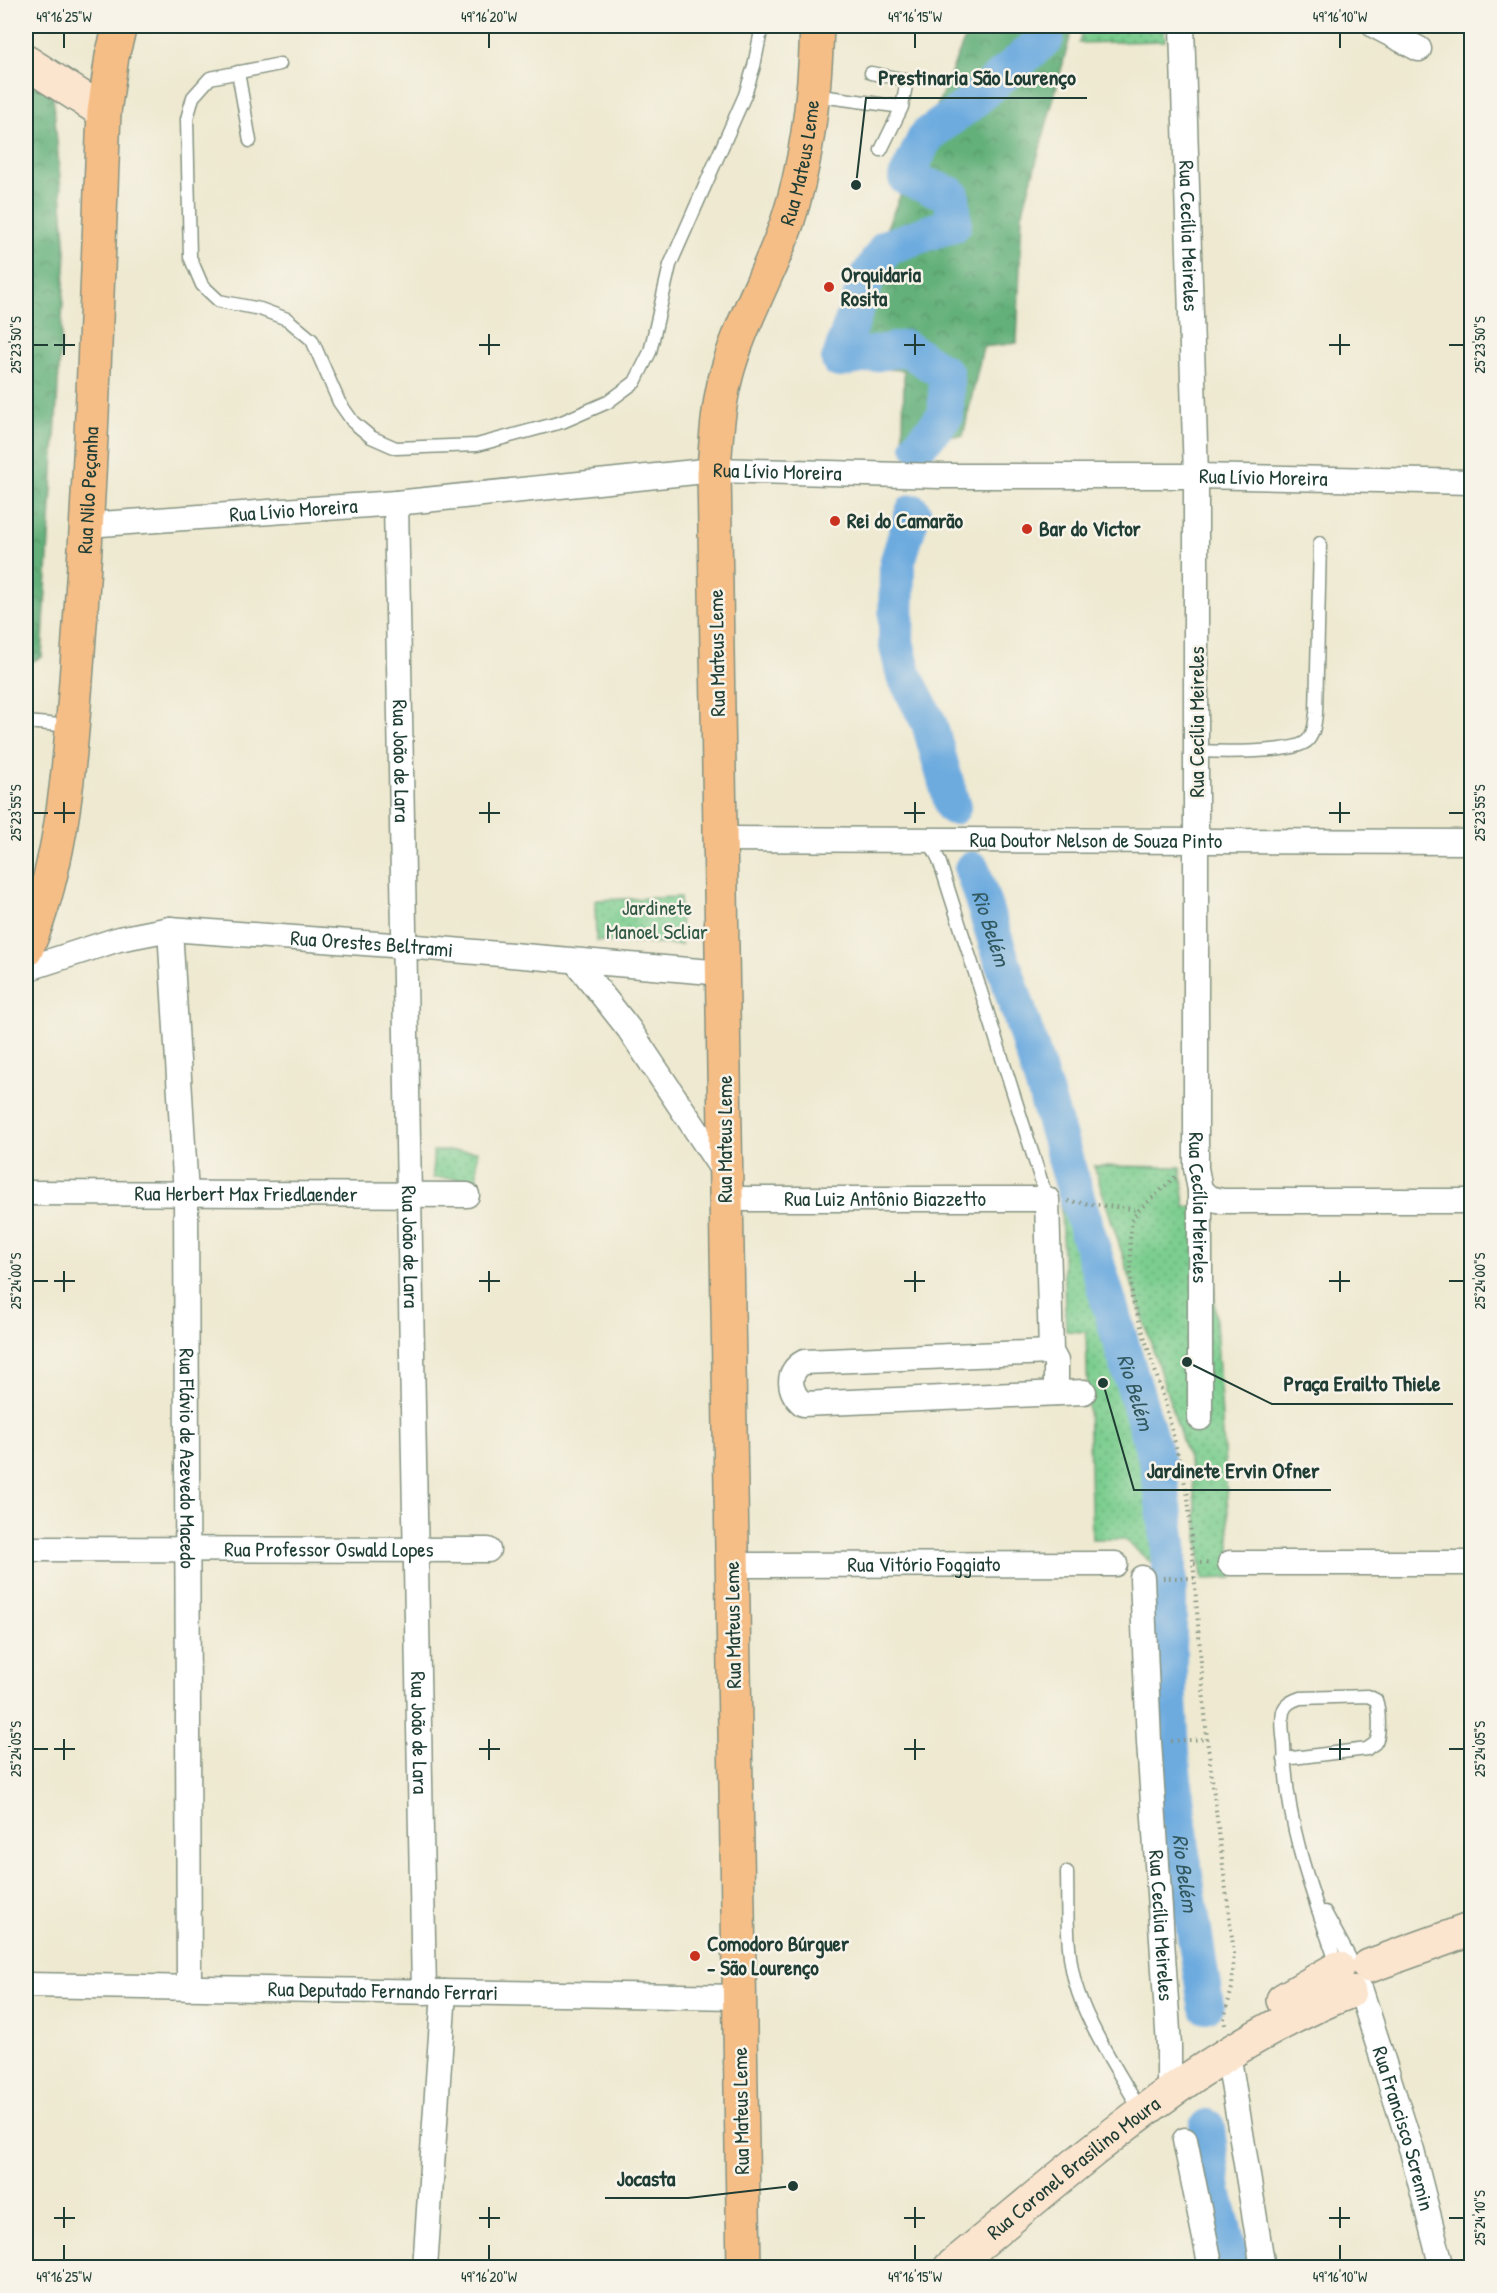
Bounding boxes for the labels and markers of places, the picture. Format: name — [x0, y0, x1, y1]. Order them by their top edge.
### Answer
callout: Prestinaria São Lourenço — [866, 58, 1087, 98]
place label: Orquidaria Rosita — [841, 260, 922, 313]
marker: Orquidaria Rosita — [822, 280, 836, 294]
place label: Rei do Camarão — [847, 506, 963, 535]
marker: Rei do Camarão — [828, 514, 842, 528]
place label: Bar do Victor — [1039, 514, 1142, 543]
marker: Bar do Victor — [1020, 522, 1034, 536]
callout: Praça Erailto Thiele — [1272, 1364, 1453, 1404]
callout: Jardinete Ervin Ofner — [1134, 1450, 1331, 1490]
place label: Comodoro Búrguer - São Lourenço — [707, 1929, 850, 1982]
marker: Comodoro Búrguer - São Lourenço — [688, 1949, 702, 1963]
callout: Jocasta — [605, 2158, 688, 2198]

